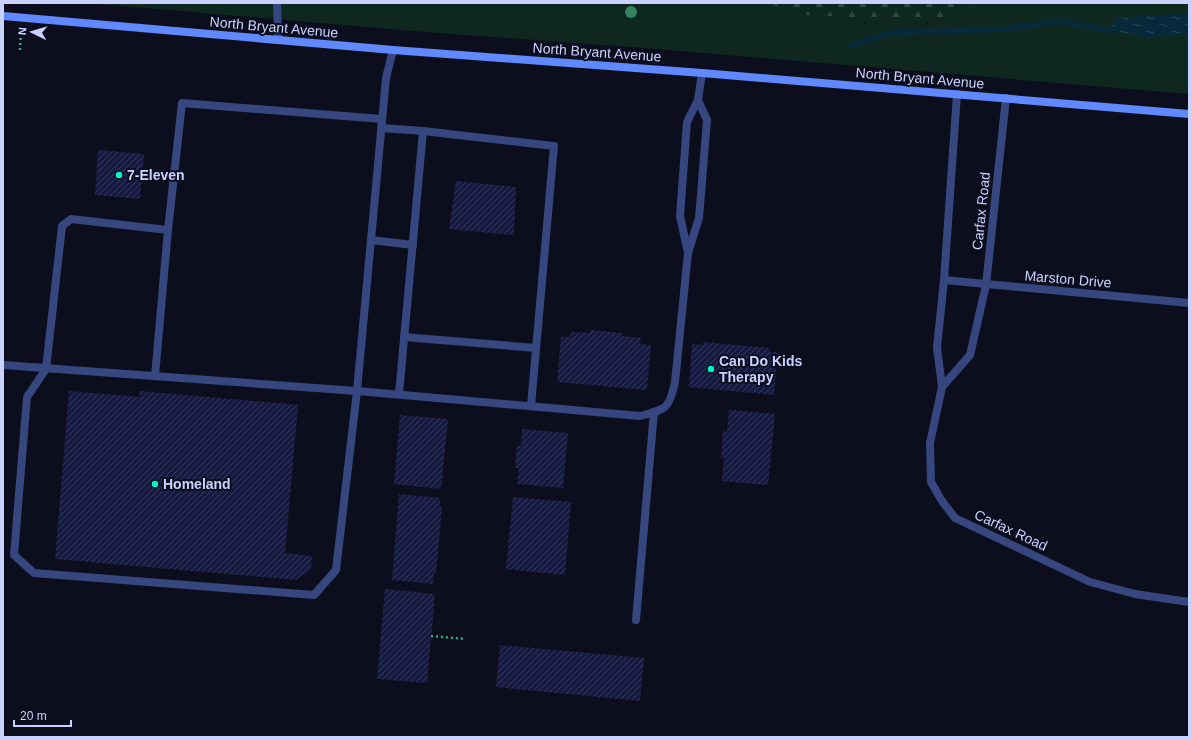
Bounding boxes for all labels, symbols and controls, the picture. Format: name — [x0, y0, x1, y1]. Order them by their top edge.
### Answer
north arrow — [12, 12, 52, 52]
street label: North Bryant Avenue — [209, 13, 339, 41]
text: N — [16, 27, 28, 36]
street label: North Bryant Avenue — [532, 40, 662, 64]
street label: North Bryant Avenue — [855, 64, 985, 92]
place label: 7-Eleven — [127, 167, 185, 183]
marker: 7-Eleven — [114, 170, 124, 180]
street label: Carfax Road — [969, 171, 993, 251]
street label: Marston Drive — [1024, 267, 1112, 291]
place label: Can Do Kids Therapy — [719, 353, 802, 385]
marker: Can Do Kids Therapy — [706, 364, 716, 374]
place label: Homeland — [163, 476, 231, 492]
marker: Homeland — [150, 479, 160, 489]
street label: Carfax Road — [972, 506, 1050, 554]
scale bar — [14, 702, 71, 728]
text: 20 m — [20, 709, 47, 723]

